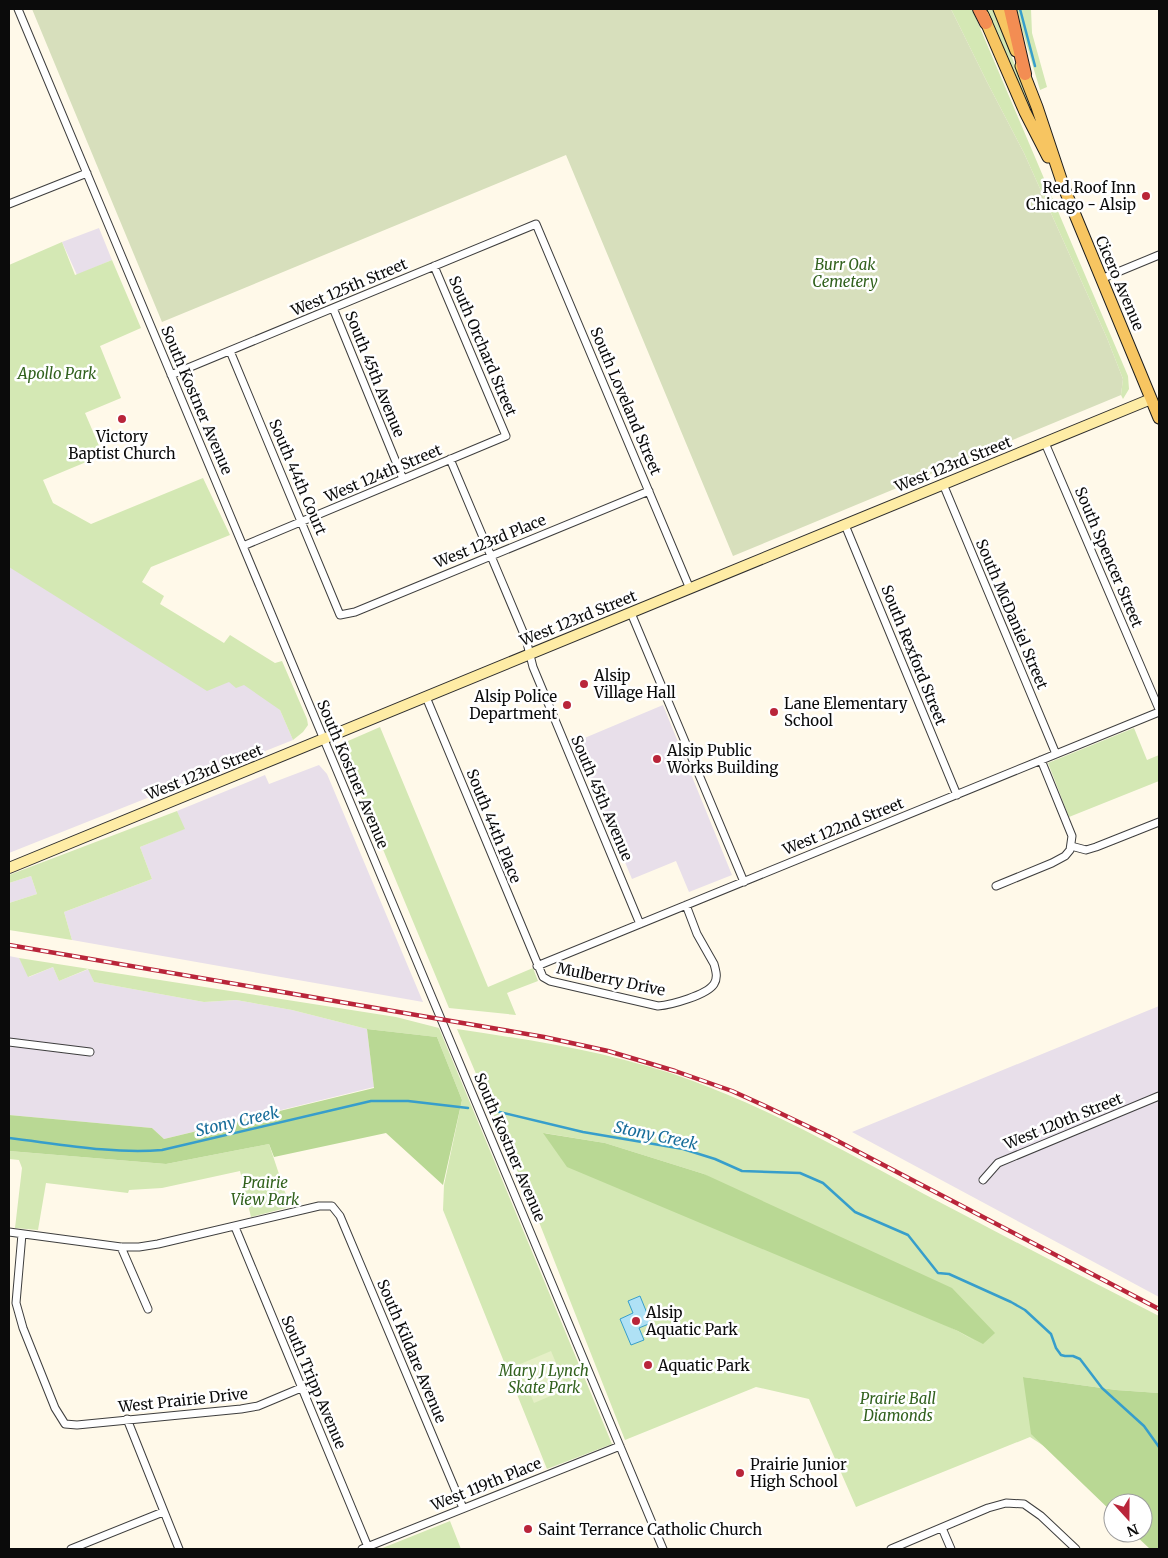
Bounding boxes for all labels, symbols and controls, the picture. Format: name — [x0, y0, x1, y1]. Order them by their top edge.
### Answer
place label: Red Roof Inn Chicago - Alsip — [1026, 178, 1136, 214]
marker: Red Roof Inn Chicago - Alsip — [1140, 190, 1152, 202]
street label: Cicero Avenue — [1092, 233, 1149, 333]
street label: West 125th Street — [287, 254, 410, 320]
park label: Burr Oak Cemetery — [812, 255, 878, 291]
street label: South Orchard Street — [445, 273, 521, 419]
street label: South 45th Avenue — [341, 308, 409, 440]
street label: South Kostner Avenue — [157, 323, 237, 477]
street label: South Loveland Street — [586, 324, 666, 478]
park label: Apollo Park — [17, 364, 97, 383]
marker: Victory Baptist Church — [116, 413, 128, 425]
street label: South 44th Court — [265, 416, 331, 538]
place label: Victory Baptist Church — [68, 427, 176, 463]
street label: West 123rd Street — [891, 432, 1014, 496]
street label: West 124th Street — [321, 440, 444, 507]
street label: South Spencer Street — [1071, 484, 1147, 630]
street label: West 123rd Place — [431, 510, 549, 572]
street label: South McDaniel Street — [972, 536, 1052, 692]
street label: South Rexford Street — [877, 582, 951, 728]
street label: West 123rd Street — [516, 586, 639, 650]
place label: Alsip Village Hall — [593, 666, 676, 702]
marker: Alsip Village Hall — [578, 678, 590, 690]
place label: Alsip Police Department — [469, 687, 557, 723]
place label: Lane Elementary School — [784, 694, 908, 730]
street label: South Kostner Avenue — [313, 697, 393, 851]
marker: Alsip Police Department — [561, 699, 573, 711]
marker: Lane Elementary School — [768, 706, 780, 718]
street label: South 45th Avenue — [567, 732, 637, 864]
street label: West 123rd Street — [142, 740, 265, 804]
place label: Alsip Public Works Building — [666, 741, 778, 777]
marker: Alsip Public Works Building — [651, 753, 663, 765]
street label: South 44th Place — [462, 766, 526, 886]
street label: West 122nd Street — [779, 793, 906, 859]
street label: Mulberry Drive — [555, 958, 667, 1000]
street label: South Kostner Avenue — [470, 1070, 550, 1224]
street label: West 120th Street — [1000, 1089, 1125, 1154]
water label: Stony Creek — [193, 1102, 281, 1140]
water label: Stony Creek — [612, 1116, 700, 1154]
park label: Prairie View Park — [231, 1173, 300, 1209]
street label: South Kildare Avenue — [373, 1276, 451, 1426]
place label: Alsip Aquatic Park — [645, 1303, 738, 1339]
street label: South Tripp Avenue — [277, 1313, 351, 1452]
marker: Alsip Aquatic Park — [630, 1315, 642, 1327]
place label: Aquatic Park — [657, 1356, 750, 1375]
marker: Aquatic Park — [642, 1359, 654, 1371]
park label: Mary J Lynch Skate Park — [498, 1361, 589, 1397]
street label: West Prairie Drive — [116, 1384, 249, 1416]
park label: Prairie Ball Diamonds — [860, 1389, 936, 1425]
street label: West 119th Place — [427, 1453, 544, 1515]
place label: Prairie Junior High School — [750, 1455, 847, 1491]
marker: Prairie Junior High School — [734, 1467, 746, 1479]
north arrow — [1103, 1493, 1153, 1543]
place label: Saint Terrance Catholic Church — [538, 1520, 762, 1539]
text: N — [1124, 1520, 1141, 1541]
marker: Saint Terrance Catholic Church — [522, 1523, 534, 1535]

